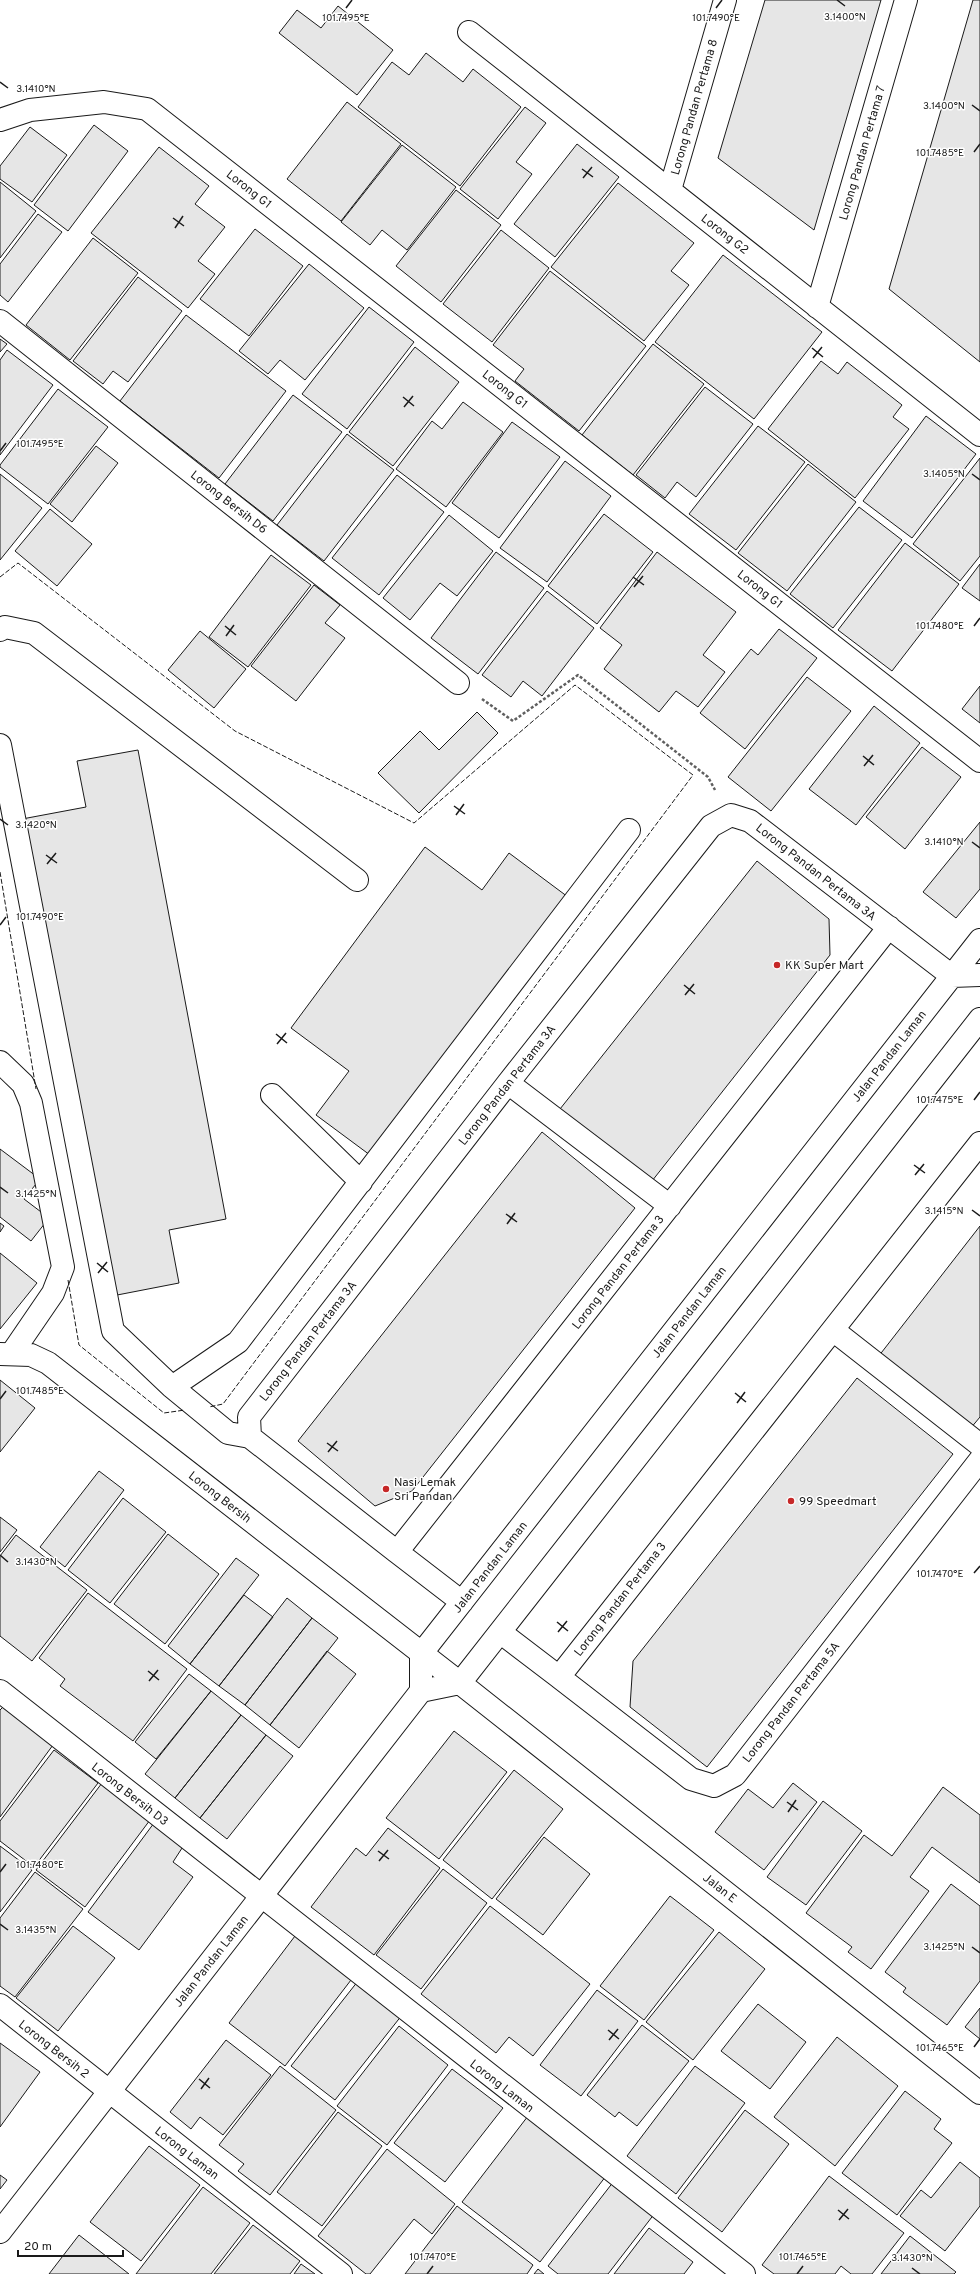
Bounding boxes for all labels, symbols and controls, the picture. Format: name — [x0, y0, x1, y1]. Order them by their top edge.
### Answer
text: 3.1400°N — [824, 11, 866, 24]
text: 101.7495°E — [322, 12, 370, 25]
text: 101.7490°E — [692, 12, 740, 25]
street label: Lorong Pandan Pertama 8 — [668, 37, 722, 177]
text: 3.1410°N — [16, 83, 56, 96]
street label: Lorong Pandan Pertama 7 — [836, 84, 890, 222]
text: 3.1400°N — [923, 100, 965, 113]
text: 101.7485°E — [916, 147, 964, 160]
street label: Lorong G1 — [222, 167, 274, 213]
street label: Lorong G2 — [697, 211, 752, 258]
street label: Lorong G1 — [478, 367, 530, 413]
text: 101.7495°E — [16, 438, 64, 451]
street label: Lorong Bersih D6 — [187, 468, 270, 538]
text: 3.1405°N — [923, 468, 965, 481]
street label: Lorong G1 — [733, 567, 785, 613]
text: 101.7480°E — [916, 620, 964, 633]
text: 3.1420°N — [15, 819, 57, 832]
street label: Lorong Pandan Pertama 3A — [752, 821, 879, 925]
text: 3.1410°N — [924, 836, 964, 849]
text: 101.7490°E — [16, 911, 64, 924]
place label: KK Super Mart — [785, 958, 864, 974]
marker: KK Super Mart — [772, 960, 782, 970]
street label: Jalan Pandan Laman — [849, 1007, 931, 1106]
street label: Lorong Pandan Pertama 3A — [456, 1022, 560, 1149]
text: 101.7475°E — [917, 1094, 963, 1107]
text: 3.1425°N — [15, 1188, 57, 1201]
text: 3.1415°N — [924, 1205, 964, 1218]
street label: Lorong Pandan Pertama 3 — [569, 1212, 668, 1333]
street label: Jalan Pandan Laman — [649, 1263, 731, 1362]
street label: Lorong Pandan Pertama 3A — [257, 1278, 361, 1405]
text: 101.7485°E — [16, 1385, 64, 1398]
street label: Lorong Bersih — [185, 1468, 254, 1527]
place label: Nasi Lemak Sri Pandan — [394, 1475, 456, 1505]
marker: Nasi Lemak Sri Pandan — [381, 1484, 391, 1494]
place label: 99 Speedmart — [799, 1494, 876, 1510]
marker: 99 Speedmart — [786, 1496, 796, 1506]
street label: Jalan Pandan Laman — [450, 1518, 532, 1617]
street label: Lorong Pandan Pertama 3 — [571, 1539, 670, 1660]
text: 3.1430°N — [15, 1556, 57, 1569]
text: 101.7470°E — [917, 1568, 963, 1581]
street label: Lorong Pandan Pertama 5A — [740, 1639, 844, 1766]
street label: Lorong Bersih D3 — [88, 1760, 171, 1830]
text: 101.7480°E — [16, 1859, 64, 1872]
street label: Jalan E — [699, 1870, 740, 1907]
street label: Jalan Pandan Laman — [171, 1912, 253, 2011]
text: 3.1435°N — [15, 1924, 57, 1937]
text: 3.1425°N — [923, 1941, 965, 1954]
street label: Lorong Bersih 2 — [15, 2017, 92, 2082]
text: 101.7465°E — [916, 2042, 964, 2055]
street label: Lorong Laman — [466, 2057, 537, 2117]
street label: Lorong Laman — [151, 2124, 222, 2184]
scale bar — [18, 2232, 123, 2258]
text: 20 m — [24, 2239, 52, 2255]
text: 101.7470°E — [410, 2251, 456, 2264]
text: 101.7465°E — [779, 2251, 827, 2264]
text: 3.1430°N — [891, 2252, 933, 2265]

